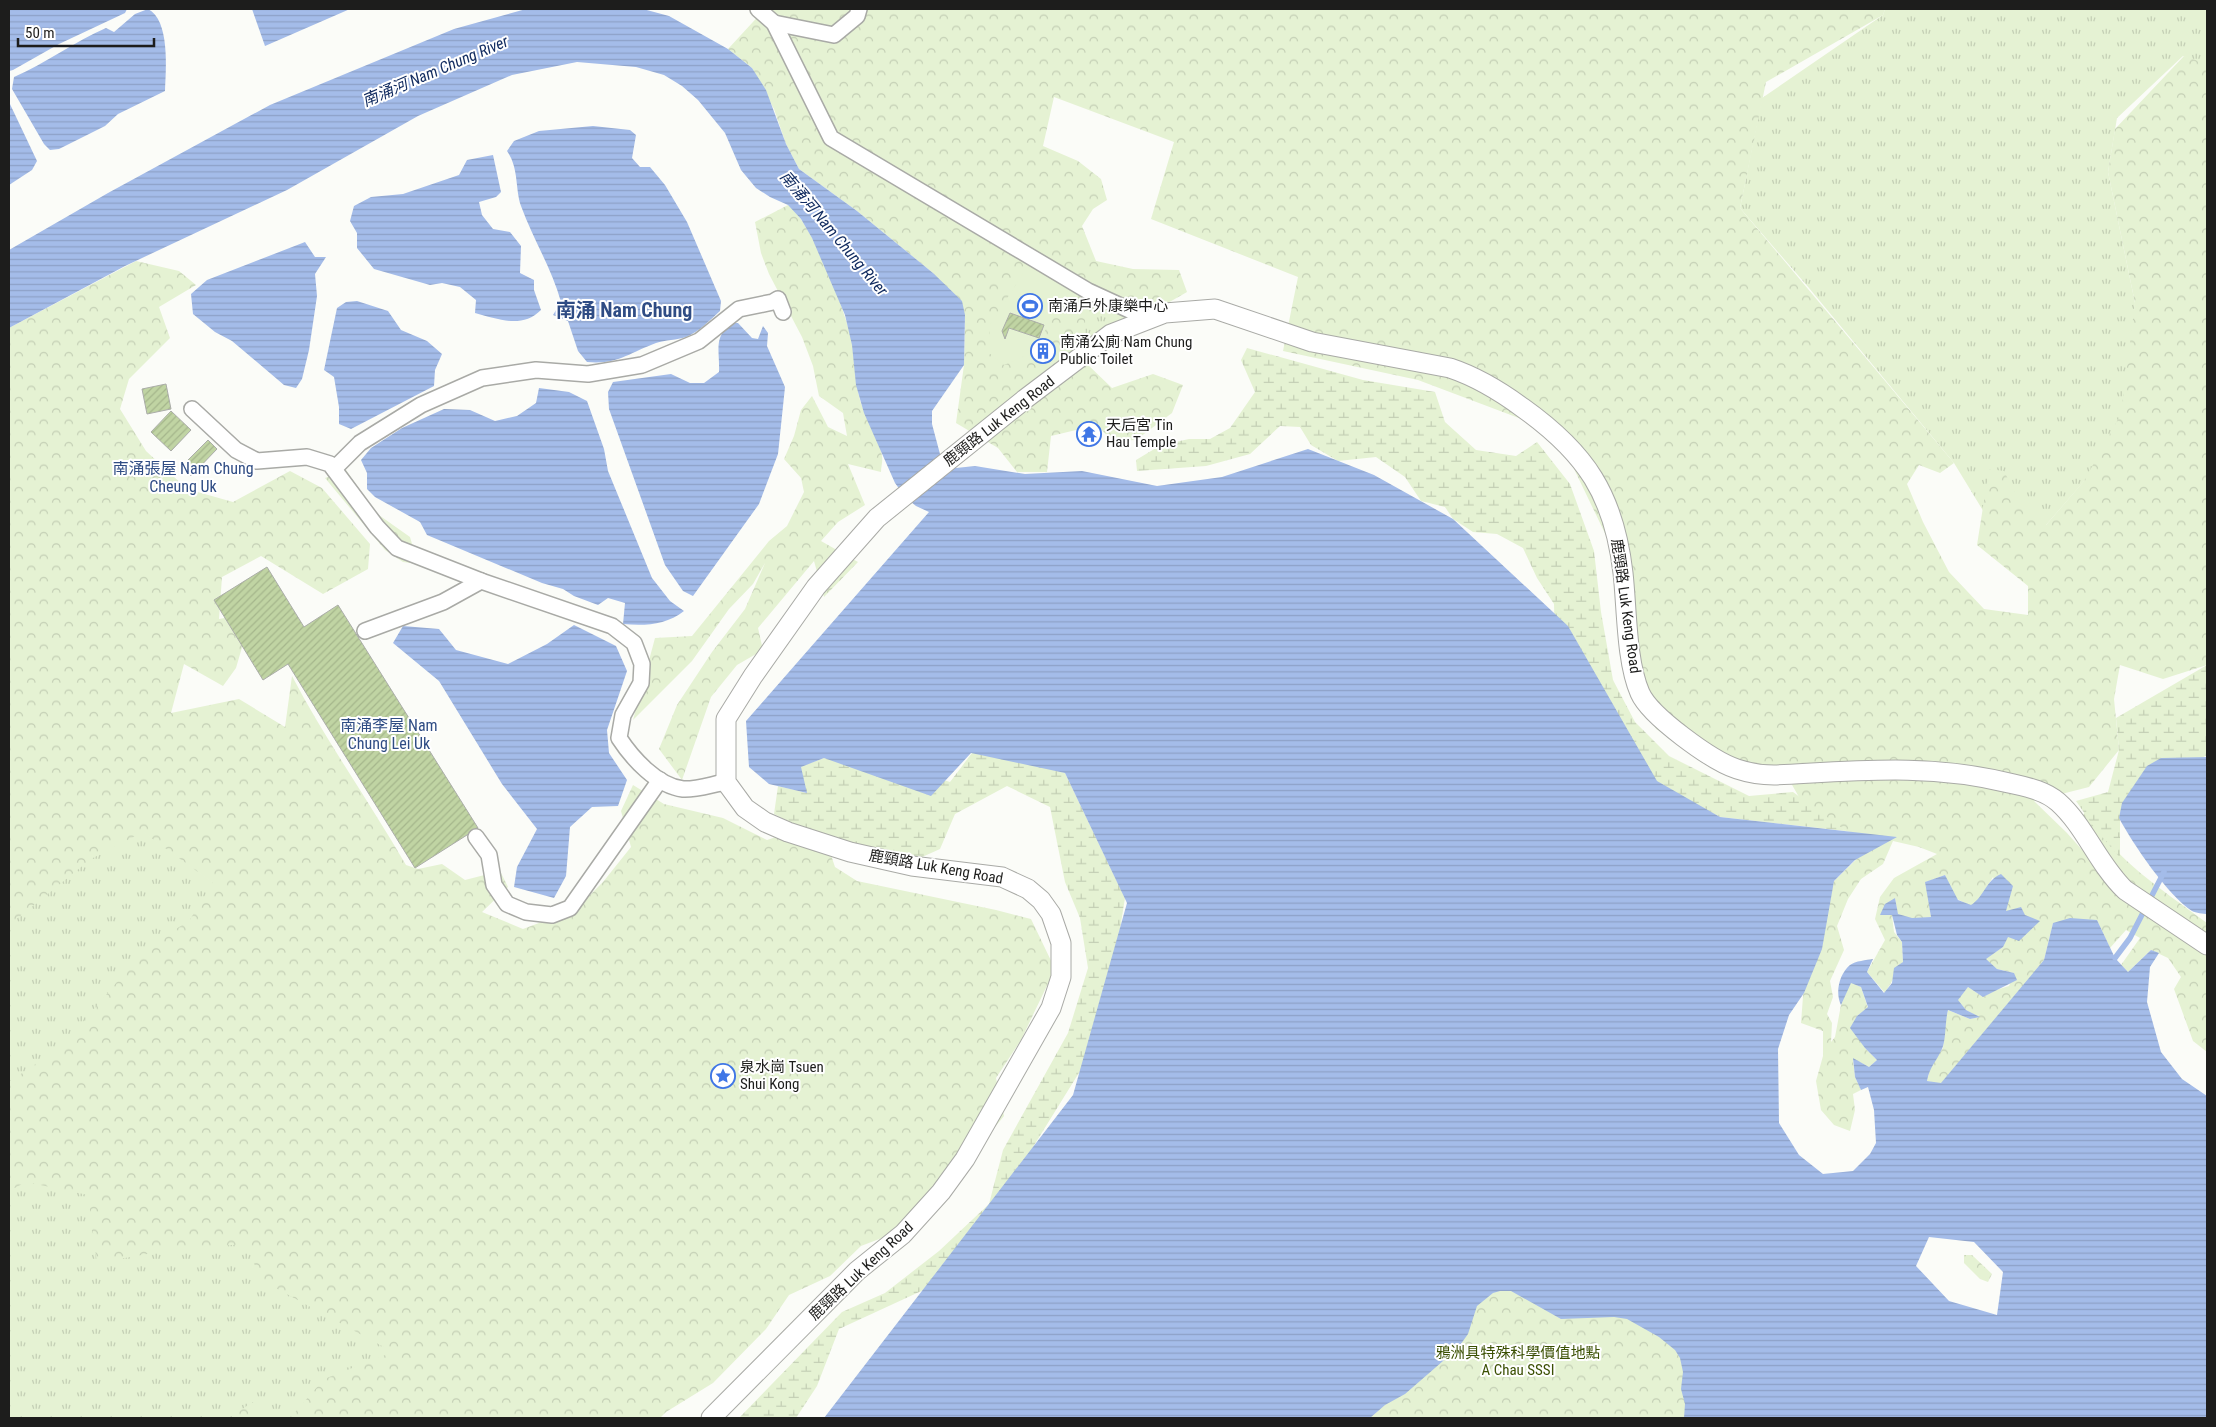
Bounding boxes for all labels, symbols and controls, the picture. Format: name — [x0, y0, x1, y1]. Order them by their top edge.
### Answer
scale bar — [18, 15, 154, 47]
text: 50 m — [25, 24, 55, 42]
water label: 南涌河 Nam Chung River — [359, 31, 512, 110]
water label: 南涌河 Nam Chung River — [776, 167, 893, 300]
sports icon: 南涌戶外康樂中心 — [1017, 293, 1043, 319]
place label: 南涌戶外康樂中心 — [1048, 297, 1168, 315]
district label: 南涌 Nam Chung — [556, 298, 692, 322]
place label: 南涌公廁 Nam Chung Public Toilet — [1060, 333, 1192, 368]
building icon: 南涌公廁 Nam Chung Public Toilet — [1030, 338, 1056, 364]
street label: 鹿頸路 Luk Keng Road — [940, 372, 1058, 470]
place label: 天后宮 Tin Hau Temple — [1106, 416, 1176, 451]
temple icon: 天后宮 Tin Hau Temple — [1076, 421, 1102, 447]
district label: 南涌張屋 Nam Chung Cheung Uk — [112, 459, 254, 496]
street label: 鹿頸路 Luk Keng Road — [1608, 537, 1644, 675]
district label: 南涌李屋 Nam Chung Lei Uk — [340, 716, 438, 753]
street label: 鹿頸路 Luk Keng Road — [867, 846, 1005, 888]
place label: 泉水崗 Tsuen Shui Kong — [740, 1058, 824, 1093]
place icon: 泉水崗 Tsuen Shui Kong — [710, 1063, 736, 1089]
street label: 鹿頸路 Luk Keng Road — [805, 1218, 917, 1324]
park label: 鴉洲具特殊科學價值地點 A Chau SSSI — [1435, 1344, 1601, 1379]

